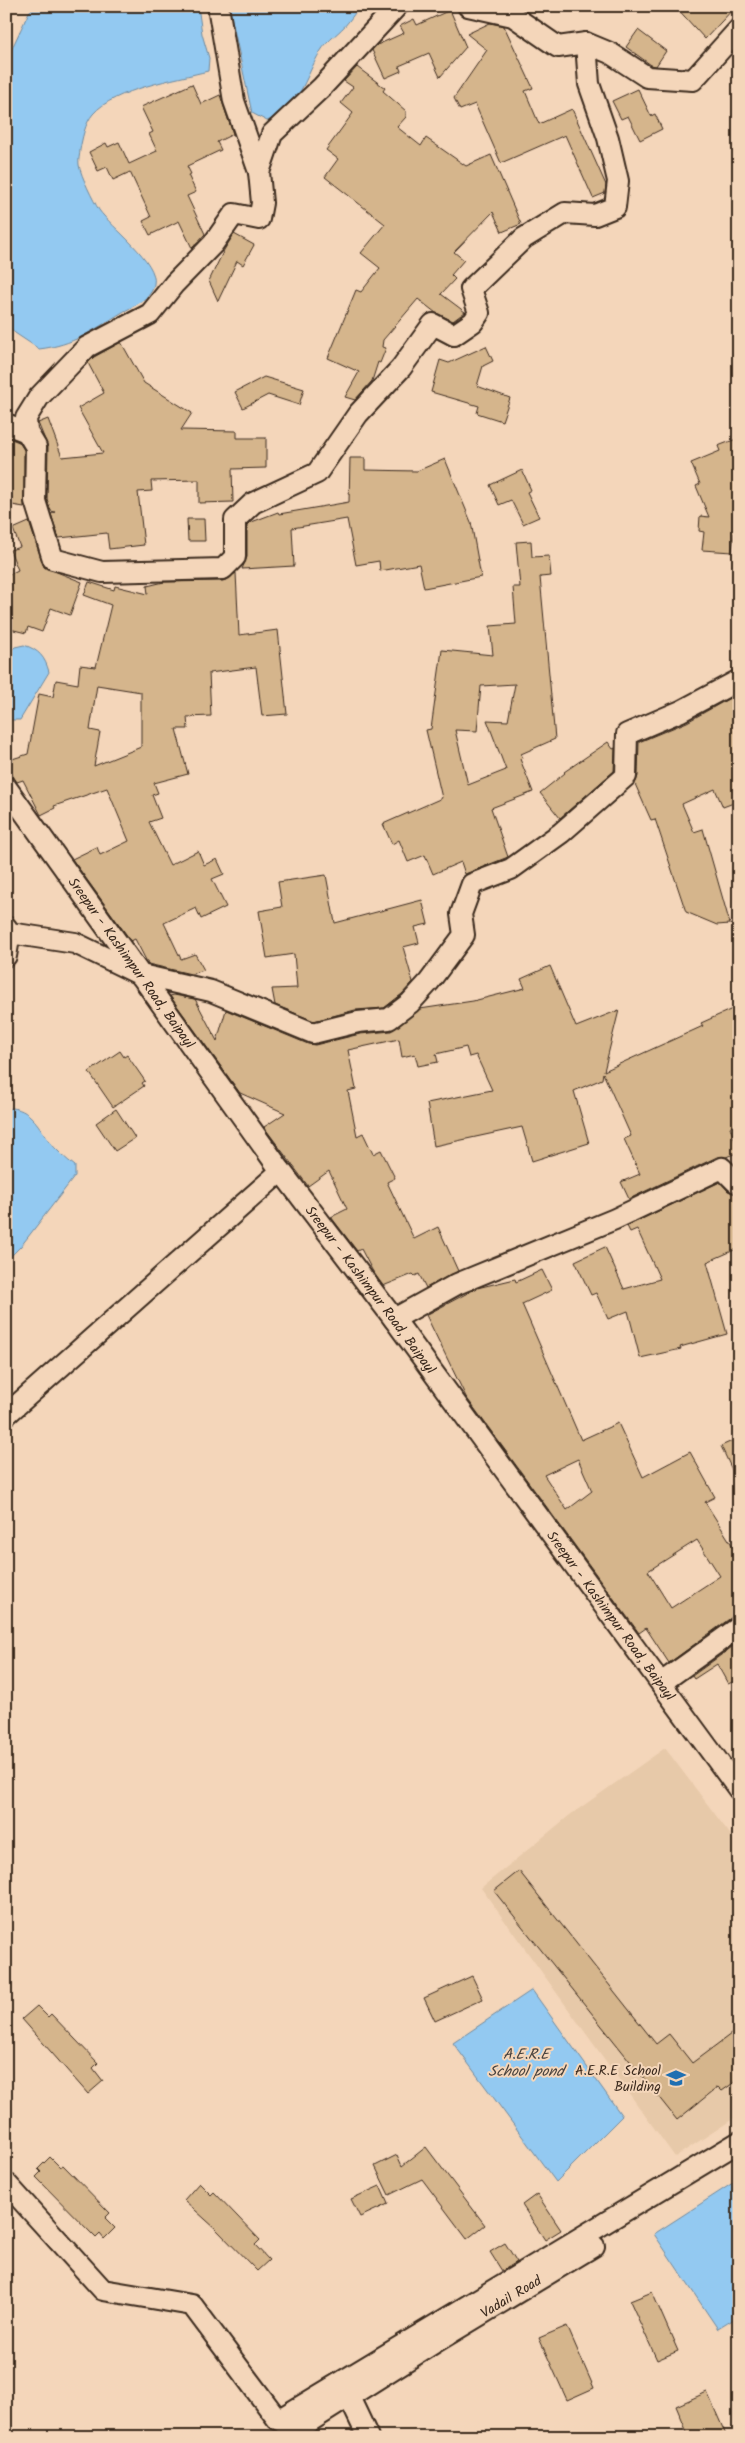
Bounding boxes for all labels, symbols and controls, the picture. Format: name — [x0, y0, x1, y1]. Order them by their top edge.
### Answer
street label: Sreepur - Kashimpur Road, Baipayl — [62, 873, 200, 1054]
street label: Sreepur - Kashimpur Road, Baipayl — [299, 1201, 441, 1379]
street label: Sreepur - Kashimpur Road, Baipayl — [541, 1526, 680, 1706]
water label: A.E.R.E School pond — [488, 2043, 567, 2084]
place label: A.E.R.E School Building — [575, 2060, 662, 2098]
school or university icon: A.E.R.E School Building — [665, 2067, 687, 2089]
street label: Vadail Road — [476, 2270, 547, 2324]

